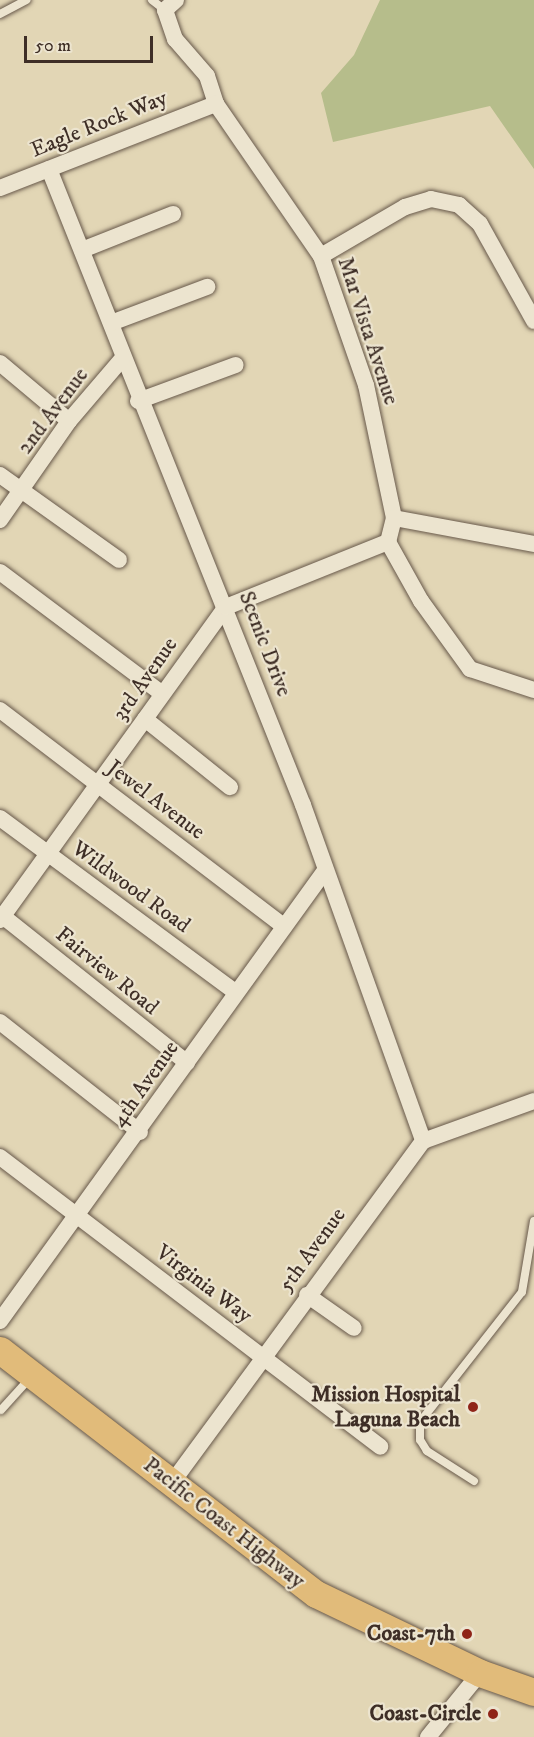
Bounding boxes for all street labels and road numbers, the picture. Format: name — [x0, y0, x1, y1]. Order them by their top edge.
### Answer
street label: Eagle Rock Way — [27, 85, 171, 163]
street label: Mar Vista Avenue — [332, 254, 404, 408]
street label: 2nd Avenue — [12, 363, 94, 459]
street label: Scenic Drive — [233, 588, 297, 700]
street label: 3rd Avenue — [107, 632, 183, 726]
street label: Jewel Avenue — [102, 755, 210, 845]
street label: Wildwood Road — [67, 835, 195, 939]
street label: Fairview Road — [50, 921, 164, 1021]
street label: 4th Avenue — [106, 1036, 184, 1132]
street label: 5th Avenue — [273, 1203, 351, 1297]
street label: Virginia Way — [151, 1239, 257, 1329]
street label: Pacific Coast Highway — [138, 1452, 310, 1594]

